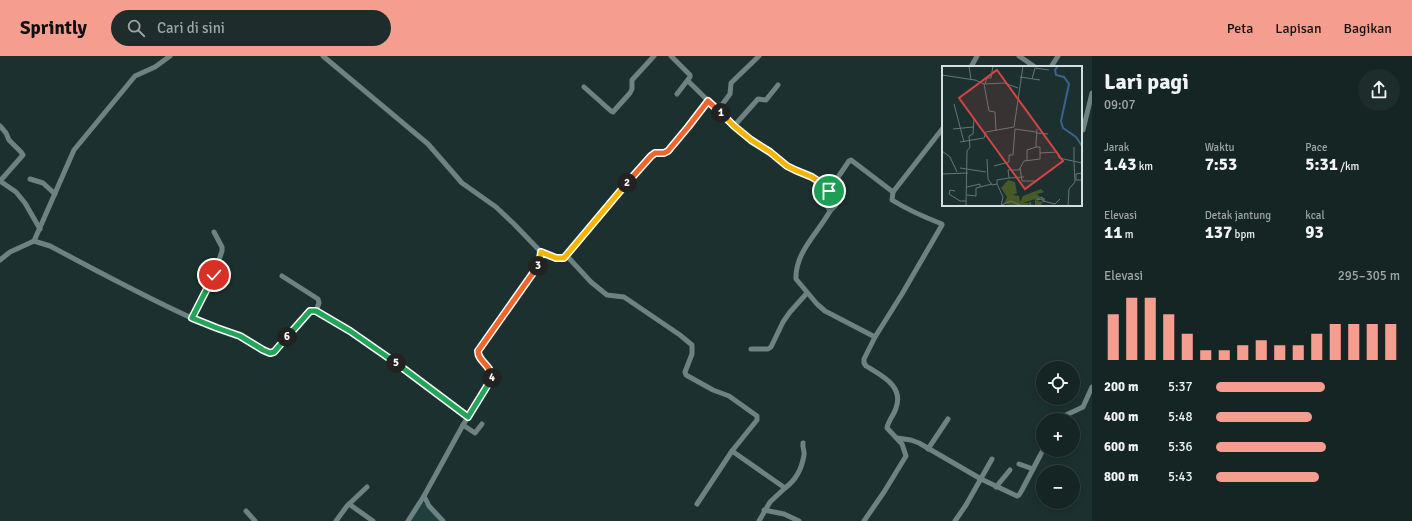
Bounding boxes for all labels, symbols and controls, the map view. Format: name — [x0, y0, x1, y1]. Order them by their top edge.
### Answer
search box — [111, 10, 391, 46]
text: Sprintly — [20, 16, 87, 40]
icon: search — [125, 17, 147, 39]
text: Cari di sini — [157, 19, 225, 37]
text: Peta — [1227, 20, 1253, 37]
text: Lapisan — [1275, 20, 1322, 37]
text: Bagikan — [1344, 20, 1392, 37]
inset map — [942, 66, 1082, 206]
text: Lari pagi — [1104, 68, 1189, 95]
button: share — [1358, 69, 1400, 111]
text: 09:07 — [1104, 97, 1136, 113]
pin: 1 — [711, 103, 731, 123]
text: 1 — [718, 106, 724, 119]
text: Jarak — [1104, 141, 1129, 154]
text: Waktu — [1205, 141, 1235, 154]
text: Pace — [1305, 141, 1328, 154]
text: 1.43 — [1104, 154, 1136, 175]
text: 7:53 — [1205, 154, 1237, 175]
text: 5:31 — [1305, 154, 1338, 175]
text: km — [1136, 160, 1153, 173]
text: /km — [1338, 160, 1359, 173]
pin: 2 — [617, 173, 637, 193]
pin — [812, 174, 846, 208]
text: 2 — [624, 176, 630, 189]
icon: arrive — [818, 180, 840, 202]
text: Elevasi — [1104, 209, 1137, 222]
text: Detak jantung — [1205, 209, 1271, 222]
text: kcal — [1305, 209, 1325, 222]
text: 11 — [1104, 222, 1122, 243]
text: 137 — [1205, 222, 1232, 243]
text: 93 — [1305, 222, 1324, 243]
text: m — [1122, 228, 1134, 241]
text: bpm — [1232, 228, 1255, 241]
pin: 3 — [528, 256, 548, 276]
pin — [197, 258, 231, 292]
text: 3 — [535, 259, 541, 272]
icon: check — [203, 264, 225, 286]
text: Elevasi — [1104, 268, 1143, 284]
text: 295–305 m — [1338, 268, 1400, 284]
pin: 6 — [277, 327, 297, 347]
text: 6 — [284, 330, 290, 343]
pin: 5 — [386, 353, 406, 373]
text: 5 — [393, 356, 399, 369]
map controls — [1036, 361, 1080, 509]
button: locate — [1036, 361, 1080, 405]
pin: 4 — [482, 368, 502, 388]
text: 4 — [489, 371, 495, 384]
text: 200 m — [1104, 379, 1138, 395]
text: 5:37 — [1168, 379, 1193, 395]
text: 400 m — [1104, 409, 1138, 425]
text: 5:48 — [1168, 409, 1193, 425]
button: + — [1036, 413, 1080, 457]
text: 600 m — [1104, 439, 1138, 455]
text: 5:36 — [1168, 439, 1193, 455]
button: − — [1036, 465, 1080, 509]
text: 800 m — [1104, 469, 1138, 485]
text: 5:43 — [1168, 469, 1193, 485]

